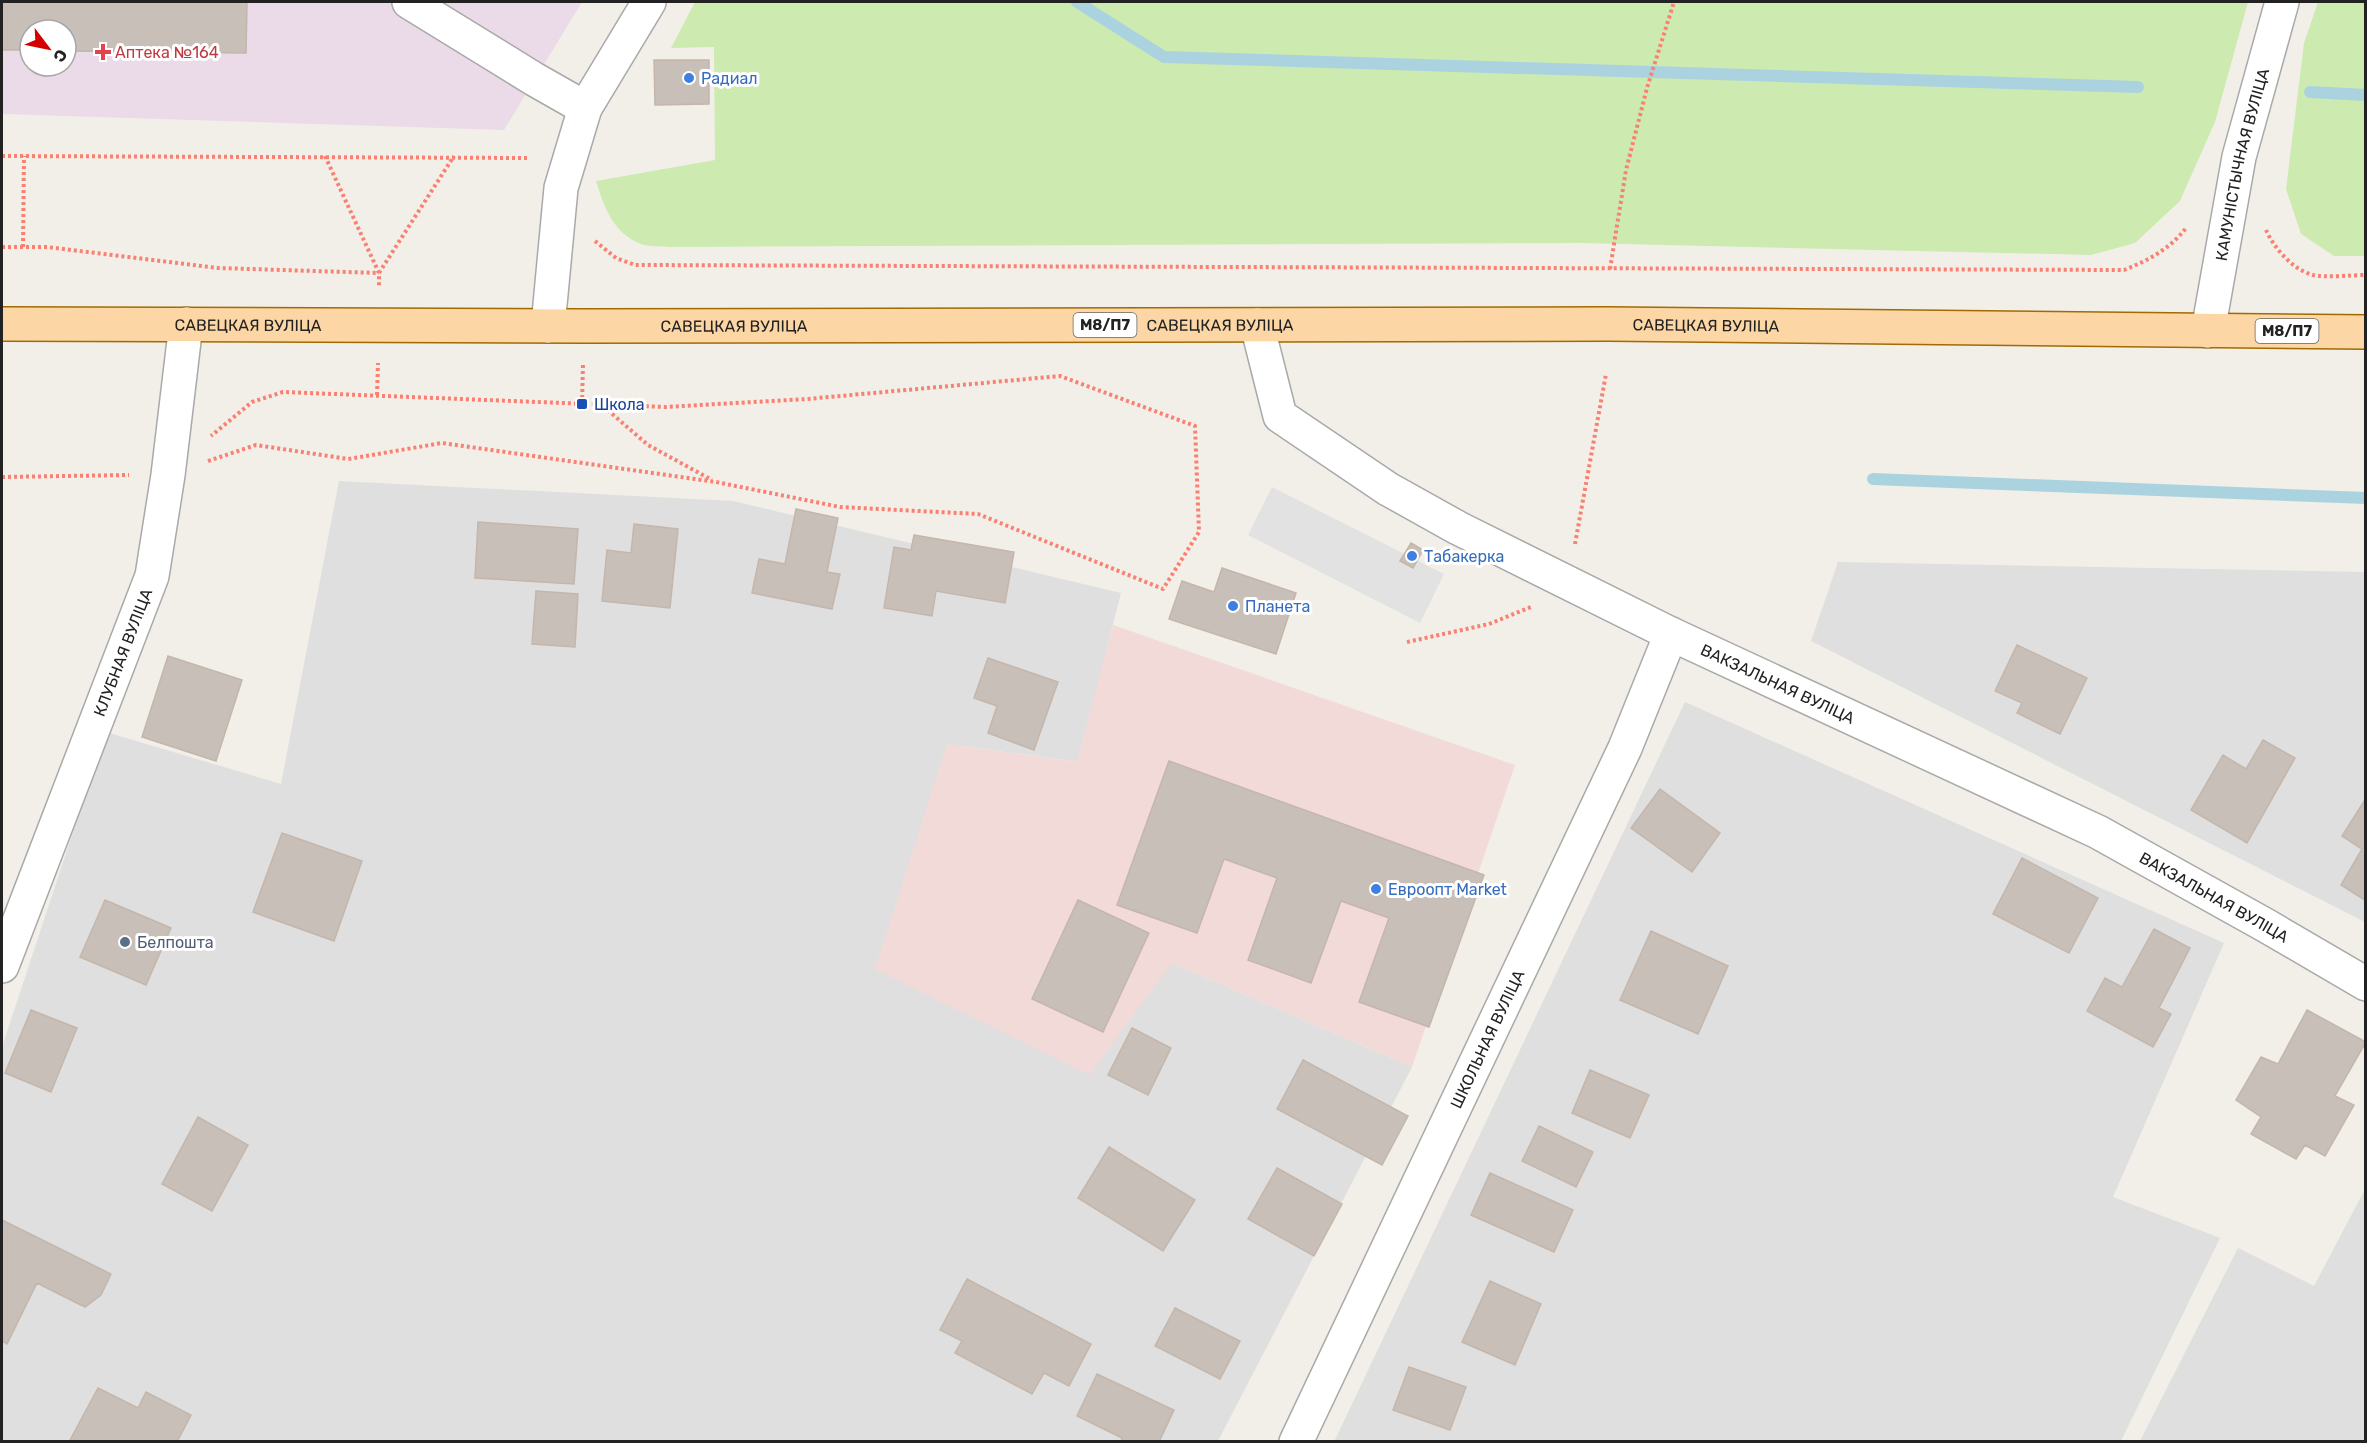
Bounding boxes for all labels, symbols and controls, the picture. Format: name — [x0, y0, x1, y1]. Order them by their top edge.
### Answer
north arrow — [18, 18, 78, 78]
place label: Аптека №164 — [115, 43, 219, 62]
marker: Аптека №164 — [96, 45, 110, 59]
text: С — [49, 46, 71, 65]
street label: КАМУНІСТЫЧНАЯ ВУЛІЦА — [2211, 66, 2273, 262]
place label: Радиал — [701, 69, 758, 88]
marker: Радиал — [682, 71, 696, 85]
road number: М8/П7 — [1074, 313, 1136, 337]
street label: САВЕЦКАЯ ВУЛІЦА — [175, 315, 322, 335]
street label: САВЕЦКАЯ ВУЛІЦА — [1147, 315, 1294, 334]
street label: САВЕЦКАЯ ВУЛІЦА — [1632, 315, 1780, 335]
street label: САВЕЦКАЯ ВУЛІЦА — [661, 316, 808, 335]
road number: М8/П7 — [2256, 319, 2318, 343]
place label: Школа — [594, 395, 645, 414]
marker: Школа — [575, 397, 589, 411]
place label: Табакерка — [1424, 547, 1504, 566]
marker: Табакерка — [1405, 549, 1419, 563]
street label: КЛУБНАЯ ВУЛІЦА — [89, 585, 156, 719]
place label: Планета — [1245, 597, 1310, 616]
marker: Планета — [1226, 599, 1240, 613]
street label: ВАКЗАЛЬНАЯ ВУЛІЦА — [1698, 640, 1858, 728]
street label: ВАКЗАЛЬНАЯ ВУЛІЦА — [2136, 848, 2292, 946]
place label: Евроопт Market — [1388, 880, 1507, 899]
marker: Евроопт Market — [1369, 882, 1383, 896]
place label: Белпошта — [137, 933, 214, 952]
marker: Белпошта — [118, 935, 132, 949]
street label: ШКОЛЬНАЯ ВУЛІЦА — [1446, 966, 1528, 1111]

